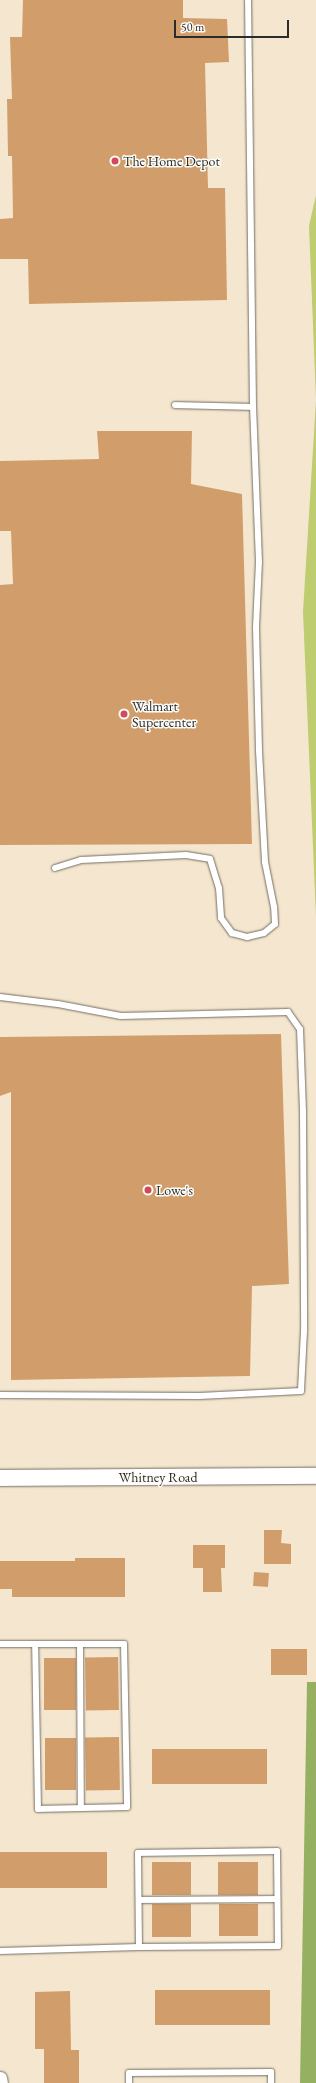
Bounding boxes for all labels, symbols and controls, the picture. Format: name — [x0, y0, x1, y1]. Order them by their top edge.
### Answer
scale bar — [176, 12, 291, 38]
text: 50 m — [181, 19, 204, 35]
place label: The Home Depot — [123, 153, 220, 169]
marker: The Home Depot — [110, 156, 120, 166]
place label: Walmart Supercenter — [132, 698, 196, 730]
marker: Walmart Supercenter — [119, 709, 129, 719]
place label: Lowe's — [156, 1182, 193, 1198]
marker: Lowe's — [143, 1185, 153, 1195]
street label: Whitney Road — [119, 1469, 197, 1485]

